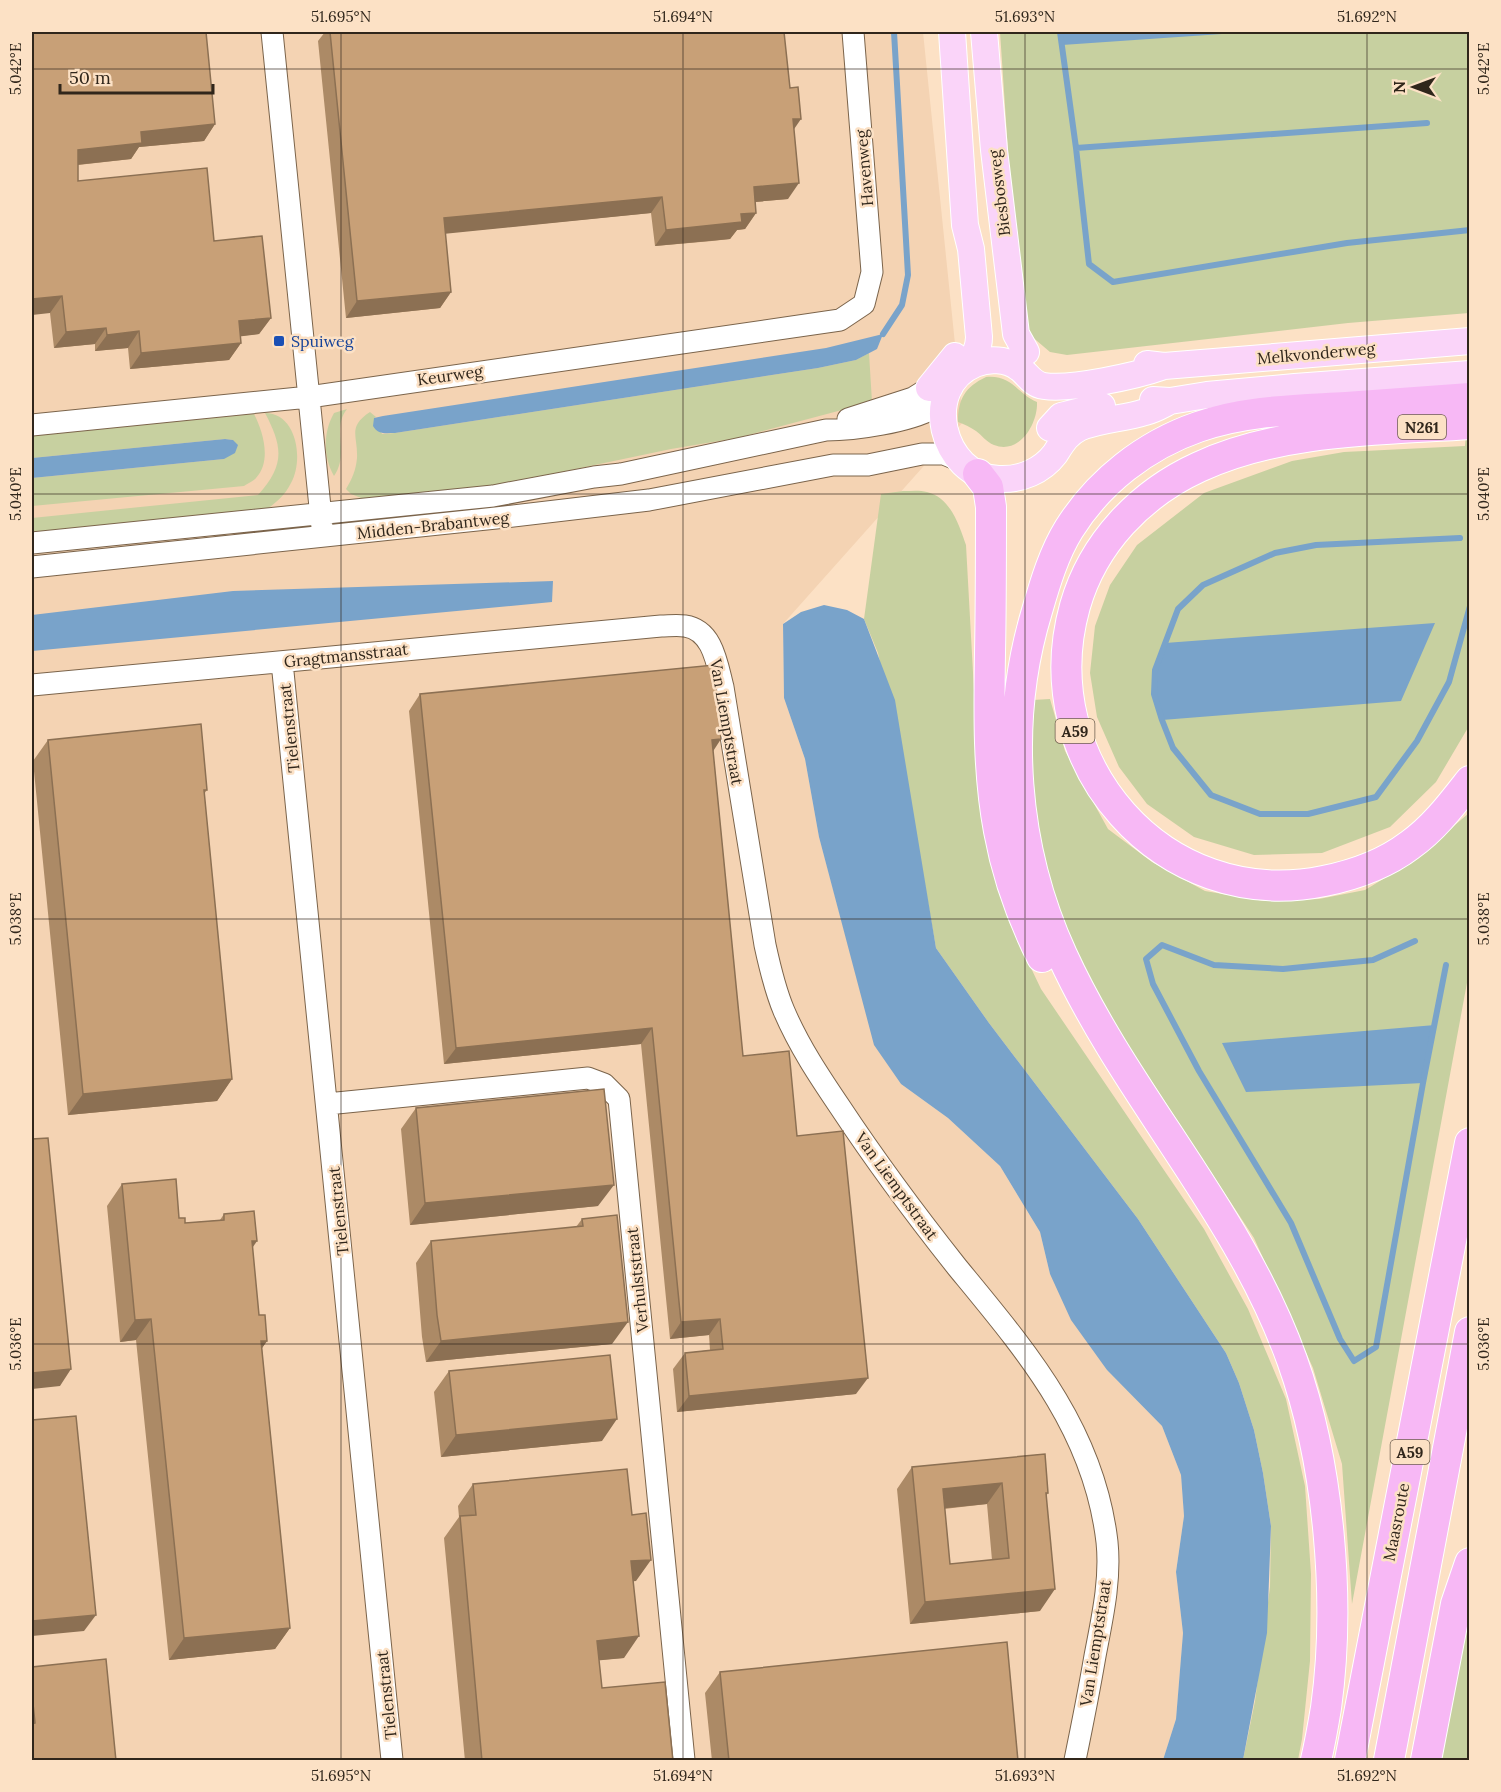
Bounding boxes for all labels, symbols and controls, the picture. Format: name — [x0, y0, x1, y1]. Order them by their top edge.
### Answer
text: 51.695°N — [311, 7, 371, 26]
text: 51.694°N — [653, 7, 713, 26]
text: 51.693°N — [995, 7, 1055, 26]
text: 51.692°N — [1337, 7, 1397, 26]
text: 5.042°E — [6, 43, 25, 95]
text: 5.042°E — [1474, 43, 1493, 95]
scale bar — [60, 57, 213, 95]
north arrow — [1384, 57, 1444, 117]
text: 50 m — [69, 66, 111, 89]
text: N — [1389, 81, 1409, 93]
street label: Havenweg — [851, 128, 877, 207]
street label: Biesbosweg — [984, 148, 1014, 237]
place label: Spuiweg — [291, 331, 355, 351]
marker: Spuiweg — [272, 334, 286, 348]
street label: Melkvonderweg — [1256, 338, 1377, 368]
street label: Keurweg — [416, 360, 485, 390]
road number: N261 — [1398, 415, 1446, 439]
text: 5.040°E — [6, 467, 25, 521]
text: 5.040°E — [1474, 467, 1493, 521]
street label: Midden-Brabantweg — [356, 507, 511, 543]
street label: Gragtmansstraat — [283, 638, 410, 671]
street label: Van Liemptstraat — [706, 656, 748, 787]
street label: Tielenstraat — [274, 682, 304, 773]
road number: A59 — [1056, 719, 1094, 743]
text: 5.038°E — [6, 892, 25, 946]
text: 5.038°E — [1474, 892, 1493, 946]
street label: Van Liemptstraat — [851, 1128, 943, 1244]
street label: Tielenstraat — [323, 1165, 353, 1256]
street label: Verhulststraat — [621, 1226, 653, 1334]
text: 5.036°E — [6, 1317, 25, 1371]
text: 5.036°E — [1474, 1317, 1493, 1371]
road number: A59 — [1390, 1440, 1430, 1464]
street label: Maasroute — [1379, 1481, 1413, 1563]
street label: Van Liemptstraat — [1075, 1578, 1115, 1709]
street label: Tielenstraat — [371, 1649, 401, 1740]
text: 51.695°N — [311, 1766, 371, 1785]
text: 51.694°N — [653, 1766, 713, 1785]
text: 51.693°N — [995, 1766, 1055, 1785]
text: 51.692°N — [1337, 1766, 1397, 1785]

